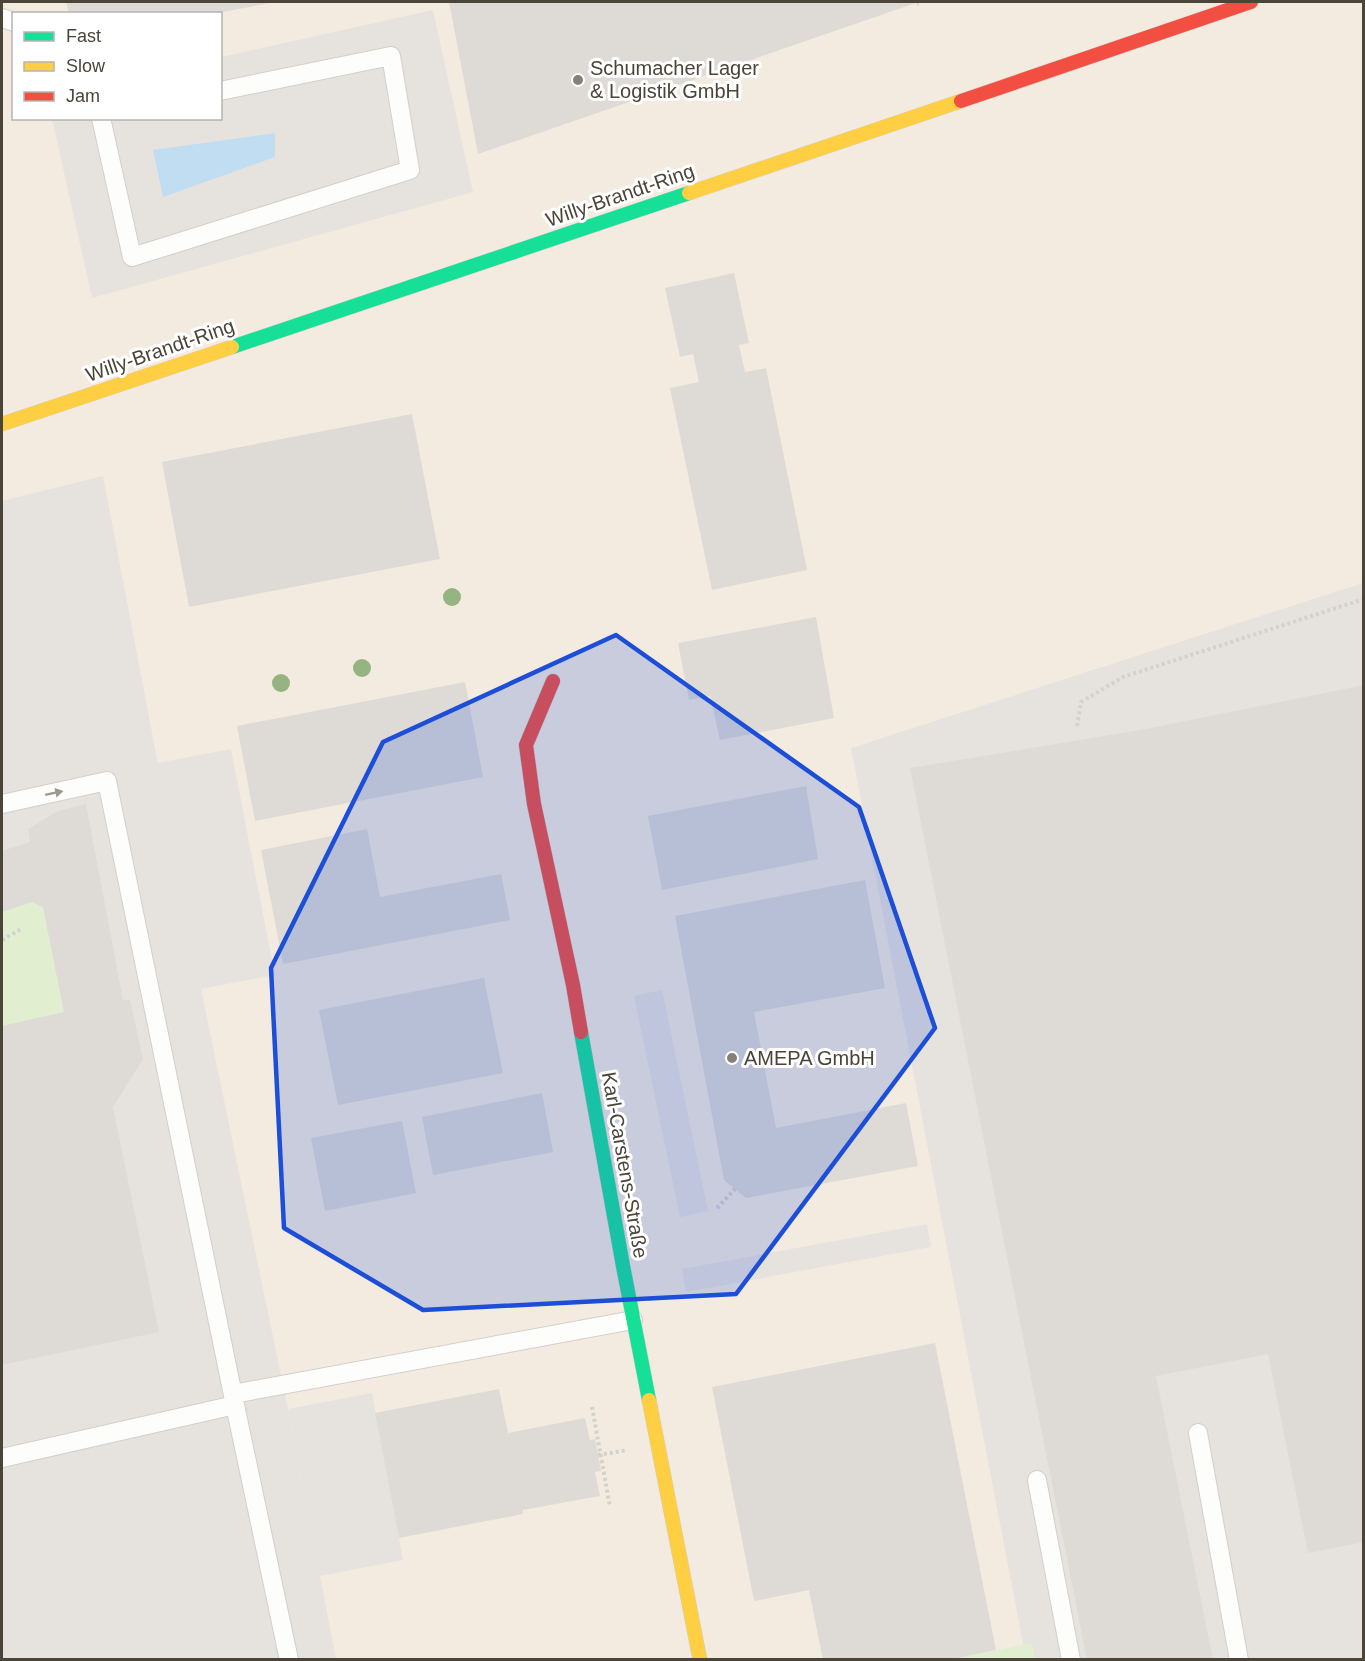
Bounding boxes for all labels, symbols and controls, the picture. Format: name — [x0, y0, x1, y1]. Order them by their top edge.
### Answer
legend — [12, 12, 222, 120]
text: Fast — [66, 26, 101, 46]
text: Slow — [66, 56, 106, 76]
place label: Schumacher Lager & Logistik GmbH — [590, 57, 759, 102]
marker: Schumacher Lager & Logistik GmbH — [571, 73, 585, 87]
text: Jam — [66, 86, 100, 106]
street label: Willy-Brandt-Ring — [543, 159, 697, 231]
street label: Willy-Brandt-Ring — [83, 314, 237, 386]
one-way arrow — [45, 787, 63, 797]
place label: AMEPA GmbH — [744, 1047, 875, 1069]
marker: AMEPA GmbH — [725, 1051, 739, 1065]
street label: Karl-Carstens-Straße — [598, 1070, 652, 1260]

